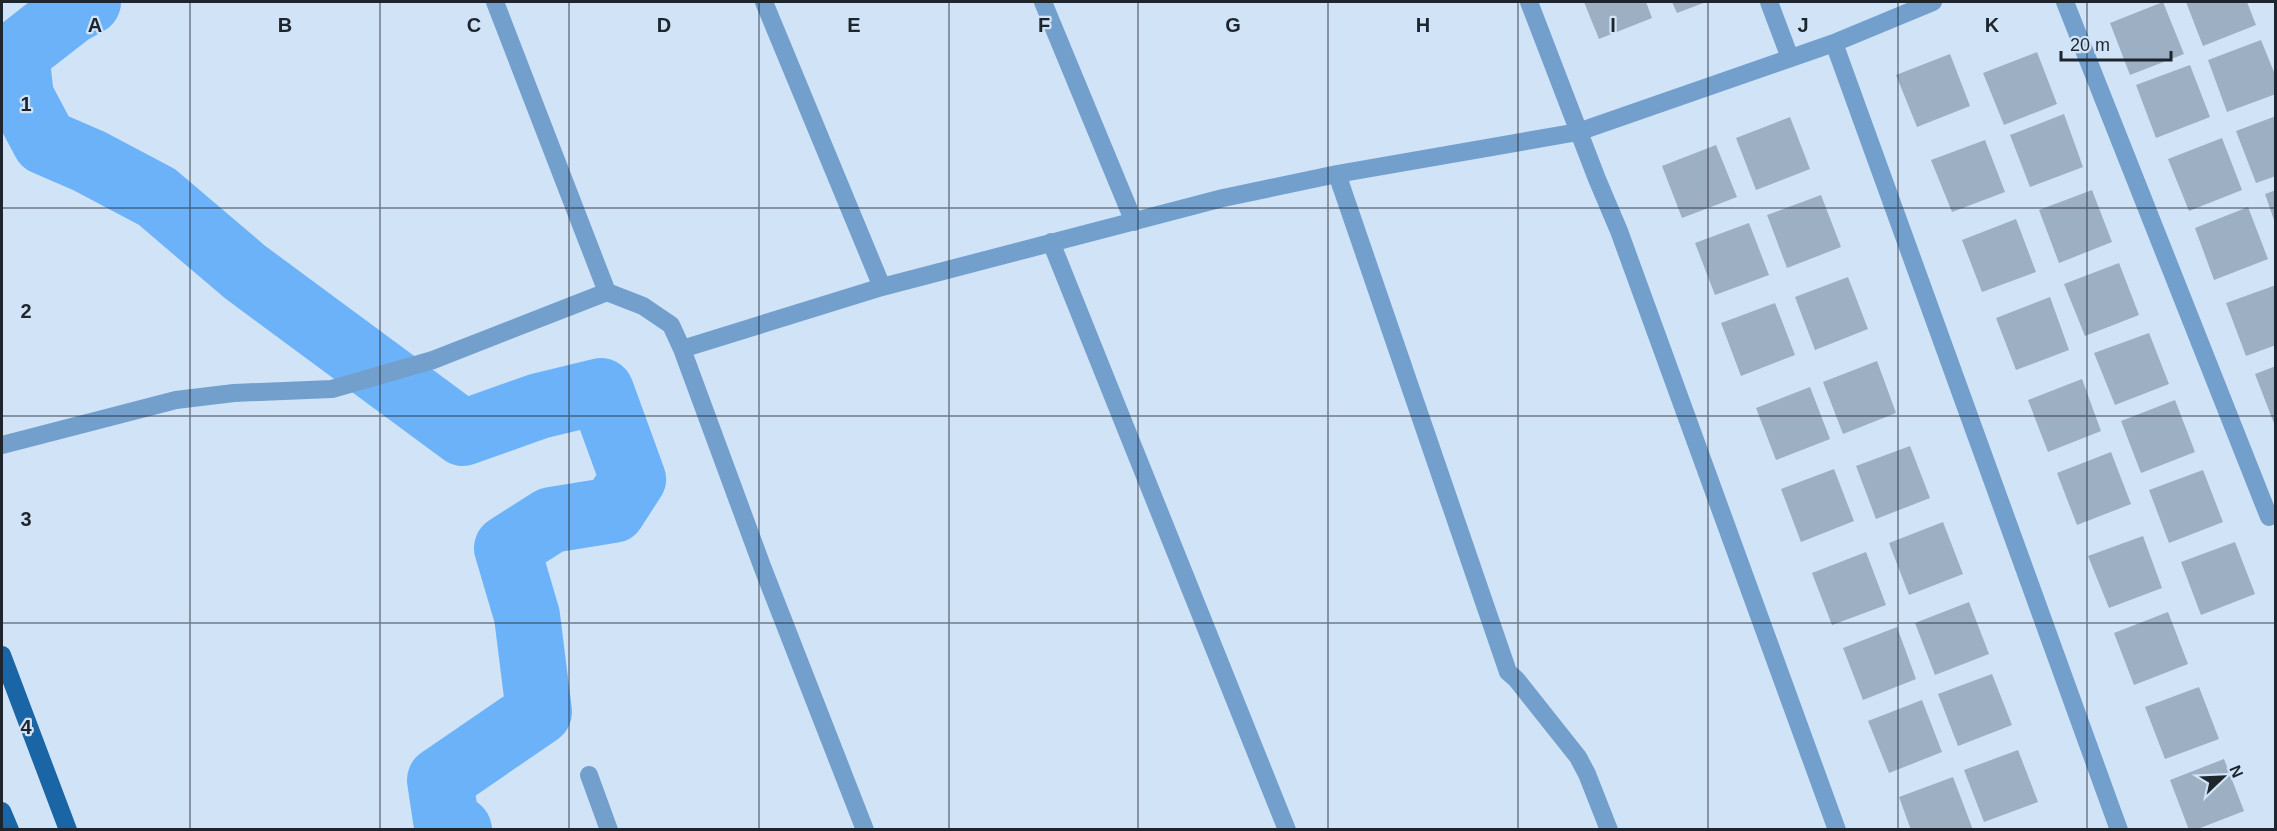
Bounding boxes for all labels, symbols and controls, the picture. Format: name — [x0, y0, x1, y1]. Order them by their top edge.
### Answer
text: A — [88, 14, 102, 36]
text: B — [278, 14, 292, 36]
text: C — [467, 14, 481, 36]
text: D — [657, 14, 671, 36]
text: E — [847, 14, 861, 36]
text: F — [1038, 14, 1050, 36]
text: G — [1225, 14, 1241, 36]
text: H — [1416, 14, 1430, 36]
text: I — [1610, 14, 1616, 36]
text: J — [1797, 14, 1809, 36]
text: K — [1985, 14, 2000, 36]
scale bar — [2061, 24, 2170, 62]
text: 20 m — [2070, 35, 2110, 55]
text: 1 — [20, 93, 32, 115]
text: 2 — [20, 300, 32, 322]
text: 3 — [20, 508, 32, 530]
text: 4 — [20, 716, 32, 738]
north arrow — [2193, 747, 2253, 807]
text: N — [2226, 763, 2246, 780]

